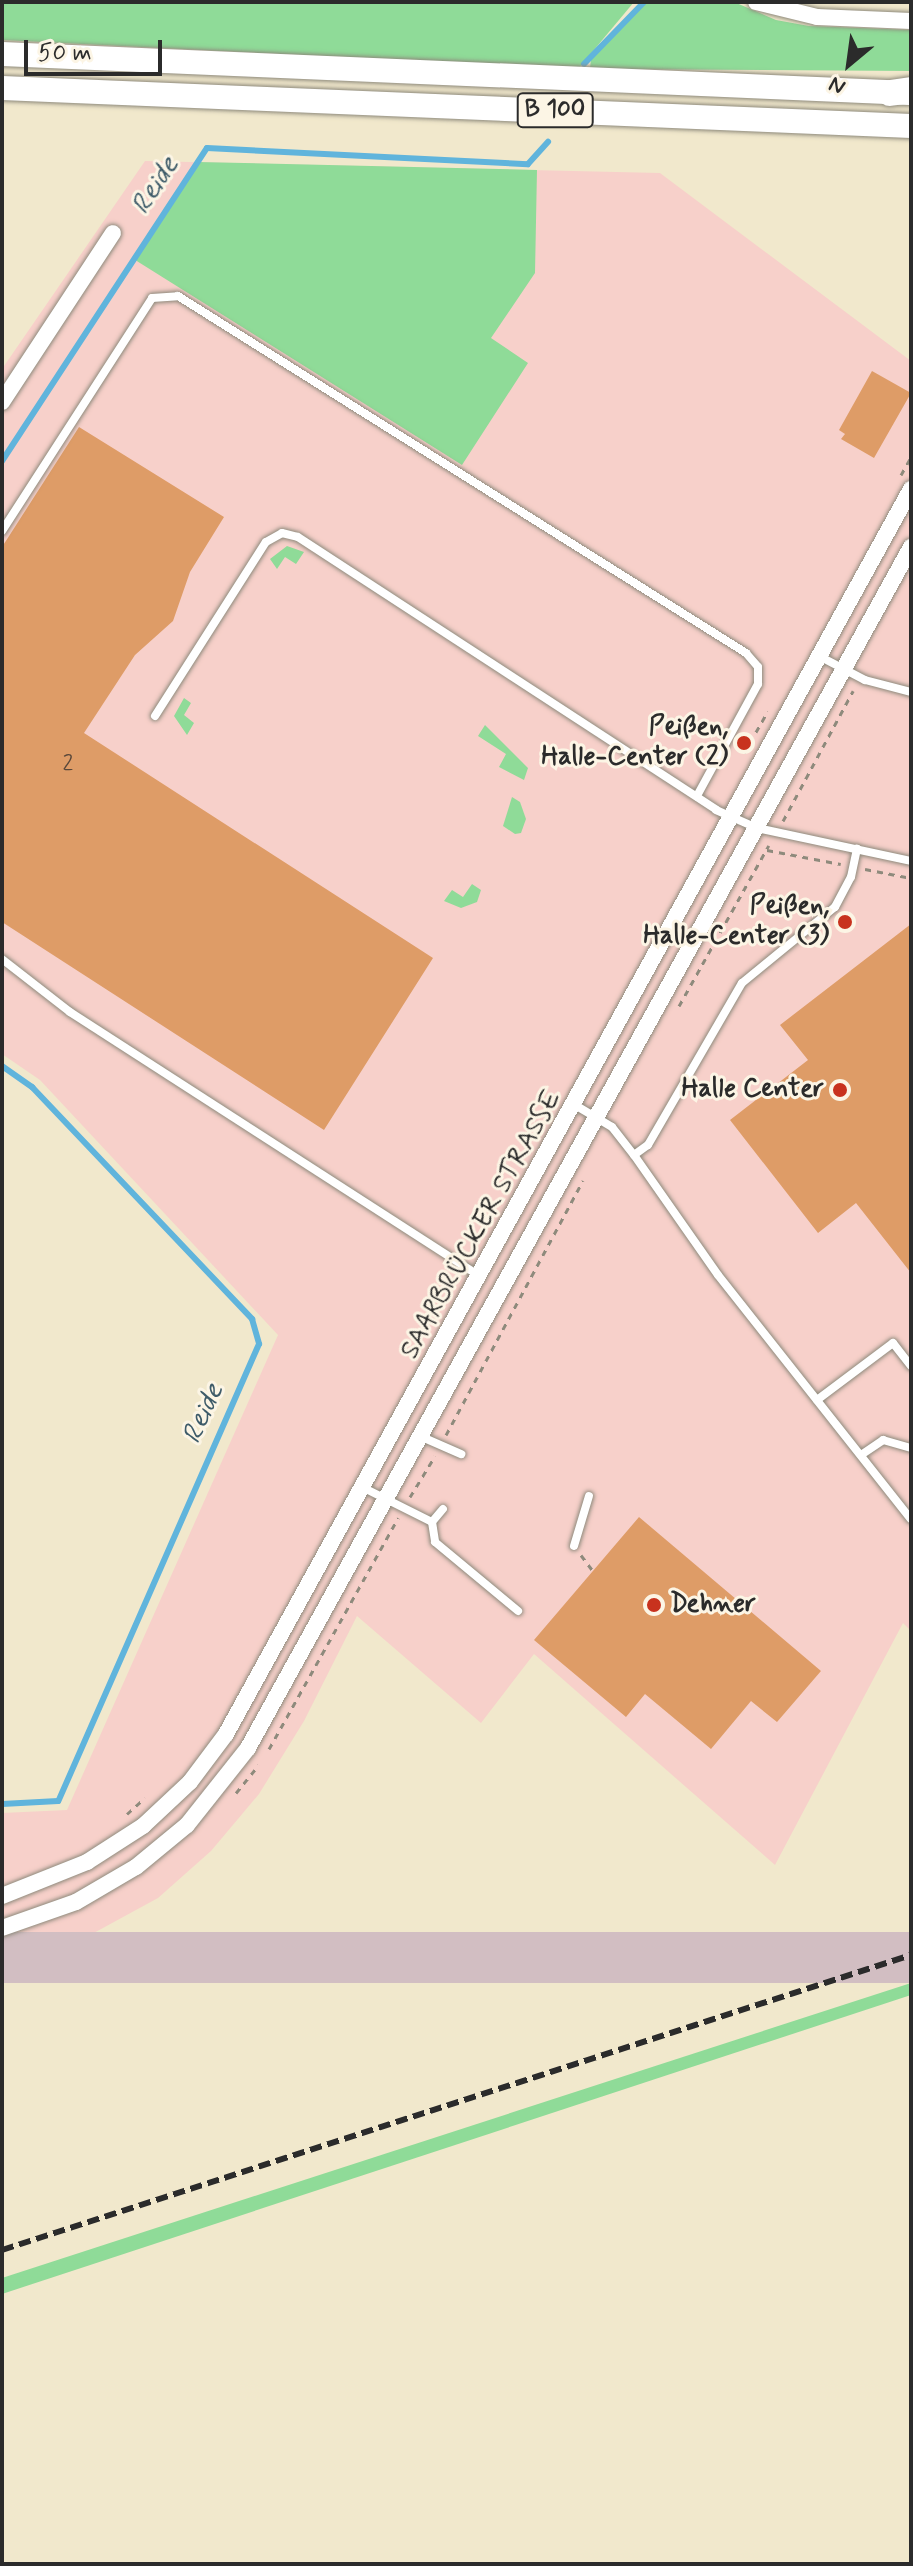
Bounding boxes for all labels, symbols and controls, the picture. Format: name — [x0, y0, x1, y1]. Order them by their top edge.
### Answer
scale bar — [28, 24, 166, 74]
north arrow — [809, 24, 889, 104]
text: 50 m — [38, 38, 92, 69]
text: N — [824, 69, 851, 101]
road number: B 100 — [515, 90, 595, 130]
water label: Reide — [125, 151, 187, 221]
place label: Peißen, Halle-Center (2) — [541, 712, 728, 774]
marker: Peißen, Halle-Center (2) — [735, 734, 753, 752]
house number: 2 — [63, 752, 73, 778]
place label: Peißen, Halle-Center (3) — [643, 891, 829, 952]
marker: Peißen, Halle-Center (3) — [836, 913, 854, 931]
place label: Halle Center — [682, 1074, 824, 1106]
marker: Halle Center — [831, 1081, 849, 1099]
street label: SAARBRÜCKER STRASSE — [395, 1085, 569, 1365]
water label: Reide — [176, 1379, 232, 1449]
place label: Dehner — [670, 1589, 756, 1621]
marker: Dehner — [645, 1596, 663, 1614]

